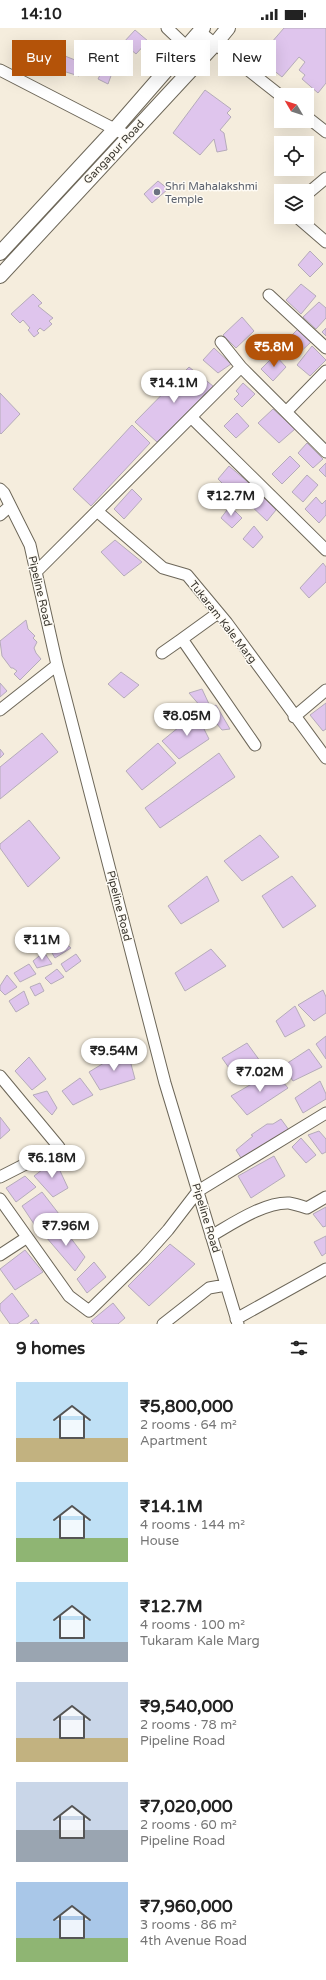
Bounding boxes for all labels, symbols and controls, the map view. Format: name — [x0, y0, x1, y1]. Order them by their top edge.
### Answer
text: 14:10 — [20, 5, 62, 23]
chip: Buy — [12, 40, 66, 76]
chip: Rent — [74, 40, 133, 76]
chip: Filters — [141, 40, 210, 76]
chip: New — [218, 40, 276, 76]
north arrow — [274, 88, 314, 128]
map controls — [274, 88, 314, 224]
street label: Gangapur Road — [81, 117, 147, 187]
button: locate — [274, 136, 314, 176]
place label: Shri Mahalakshmi Temple — [165, 180, 258, 206]
button: layers — [274, 184, 314, 224]
marker: Shri Mahalakshmi Temple — [152, 187, 162, 197]
pin: ₹5.8M — [246, 334, 302, 368]
text: ₹5.8M — [254, 339, 294, 355]
pin: ₹14.1M — [141, 370, 207, 404]
text: ₹14.1M — [150, 375, 198, 391]
pin: ₹12.7M — [198, 483, 264, 517]
text: ₹12.7M — [207, 488, 255, 504]
street label: Pipeline Road — [26, 554, 54, 628]
street label: Tukaram Kale Marg — [187, 578, 259, 666]
pin: ₹8.05M — [154, 703, 220, 737]
text: ₹8.05M — [163, 708, 211, 724]
street label: Pipeline Road — [104, 869, 134, 943]
pin: ₹11M — [18, 927, 66, 961]
text: ₹11M — [24, 932, 60, 948]
pin: ₹9.54M — [81, 1038, 147, 1072]
text: ₹9.54M — [90, 1043, 138, 1059]
pin: ₹7.02M — [227, 1059, 293, 1093]
text: ₹7.02M — [236, 1064, 284, 1080]
pin: ₹6.18M — [19, 1145, 85, 1179]
text: ₹6.18M — [28, 1150, 76, 1166]
street label: Pipeline Road — [189, 1182, 223, 1254]
pin: ₹7.96M — [33, 1213, 99, 1247]
text: ₹7.96M — [42, 1218, 90, 1234]
icon: filters — [288, 1337, 310, 1359]
text: 9 homes — [16, 1338, 85, 1359]
text: ₹5,800,000 — [140, 1396, 233, 1417]
icon: home — [48, 1398, 96, 1446]
text: 2 rooms · 64 m² — [140, 1417, 237, 1433]
text: Apartment — [140, 1433, 207, 1449]
text: ₹14.1M — [140, 1496, 203, 1517]
icon: home — [48, 1498, 96, 1546]
text: 4 rooms · 144 m² — [140, 1517, 245, 1533]
text: House — [140, 1533, 179, 1549]
text: ₹12.7M — [140, 1596, 203, 1617]
icon: home — [48, 1598, 96, 1646]
text: 4 rooms · 100 m² — [140, 1617, 245, 1633]
text: Tukaram Kale Marg — [140, 1633, 260, 1649]
text: ₹9,540,000 — [140, 1696, 234, 1717]
icon: home — [48, 1698, 96, 1746]
text: 2 rooms · 78 m² — [140, 1717, 237, 1733]
text: Pipeline Road — [140, 1733, 225, 1749]
text: ₹7,020,000 — [140, 1796, 233, 1817]
icon: home — [48, 1798, 96, 1846]
text: 2 rooms · 60 m² — [140, 1817, 237, 1833]
text: Pipeline Road — [140, 1833, 225, 1849]
text: ₹7,960,000 — [140, 1896, 233, 1917]
icon: home — [48, 1898, 96, 1946]
text: 3 rooms · 86 m² — [140, 1917, 237, 1933]
text: 4th Avenue Road — [140, 1933, 247, 1949]

